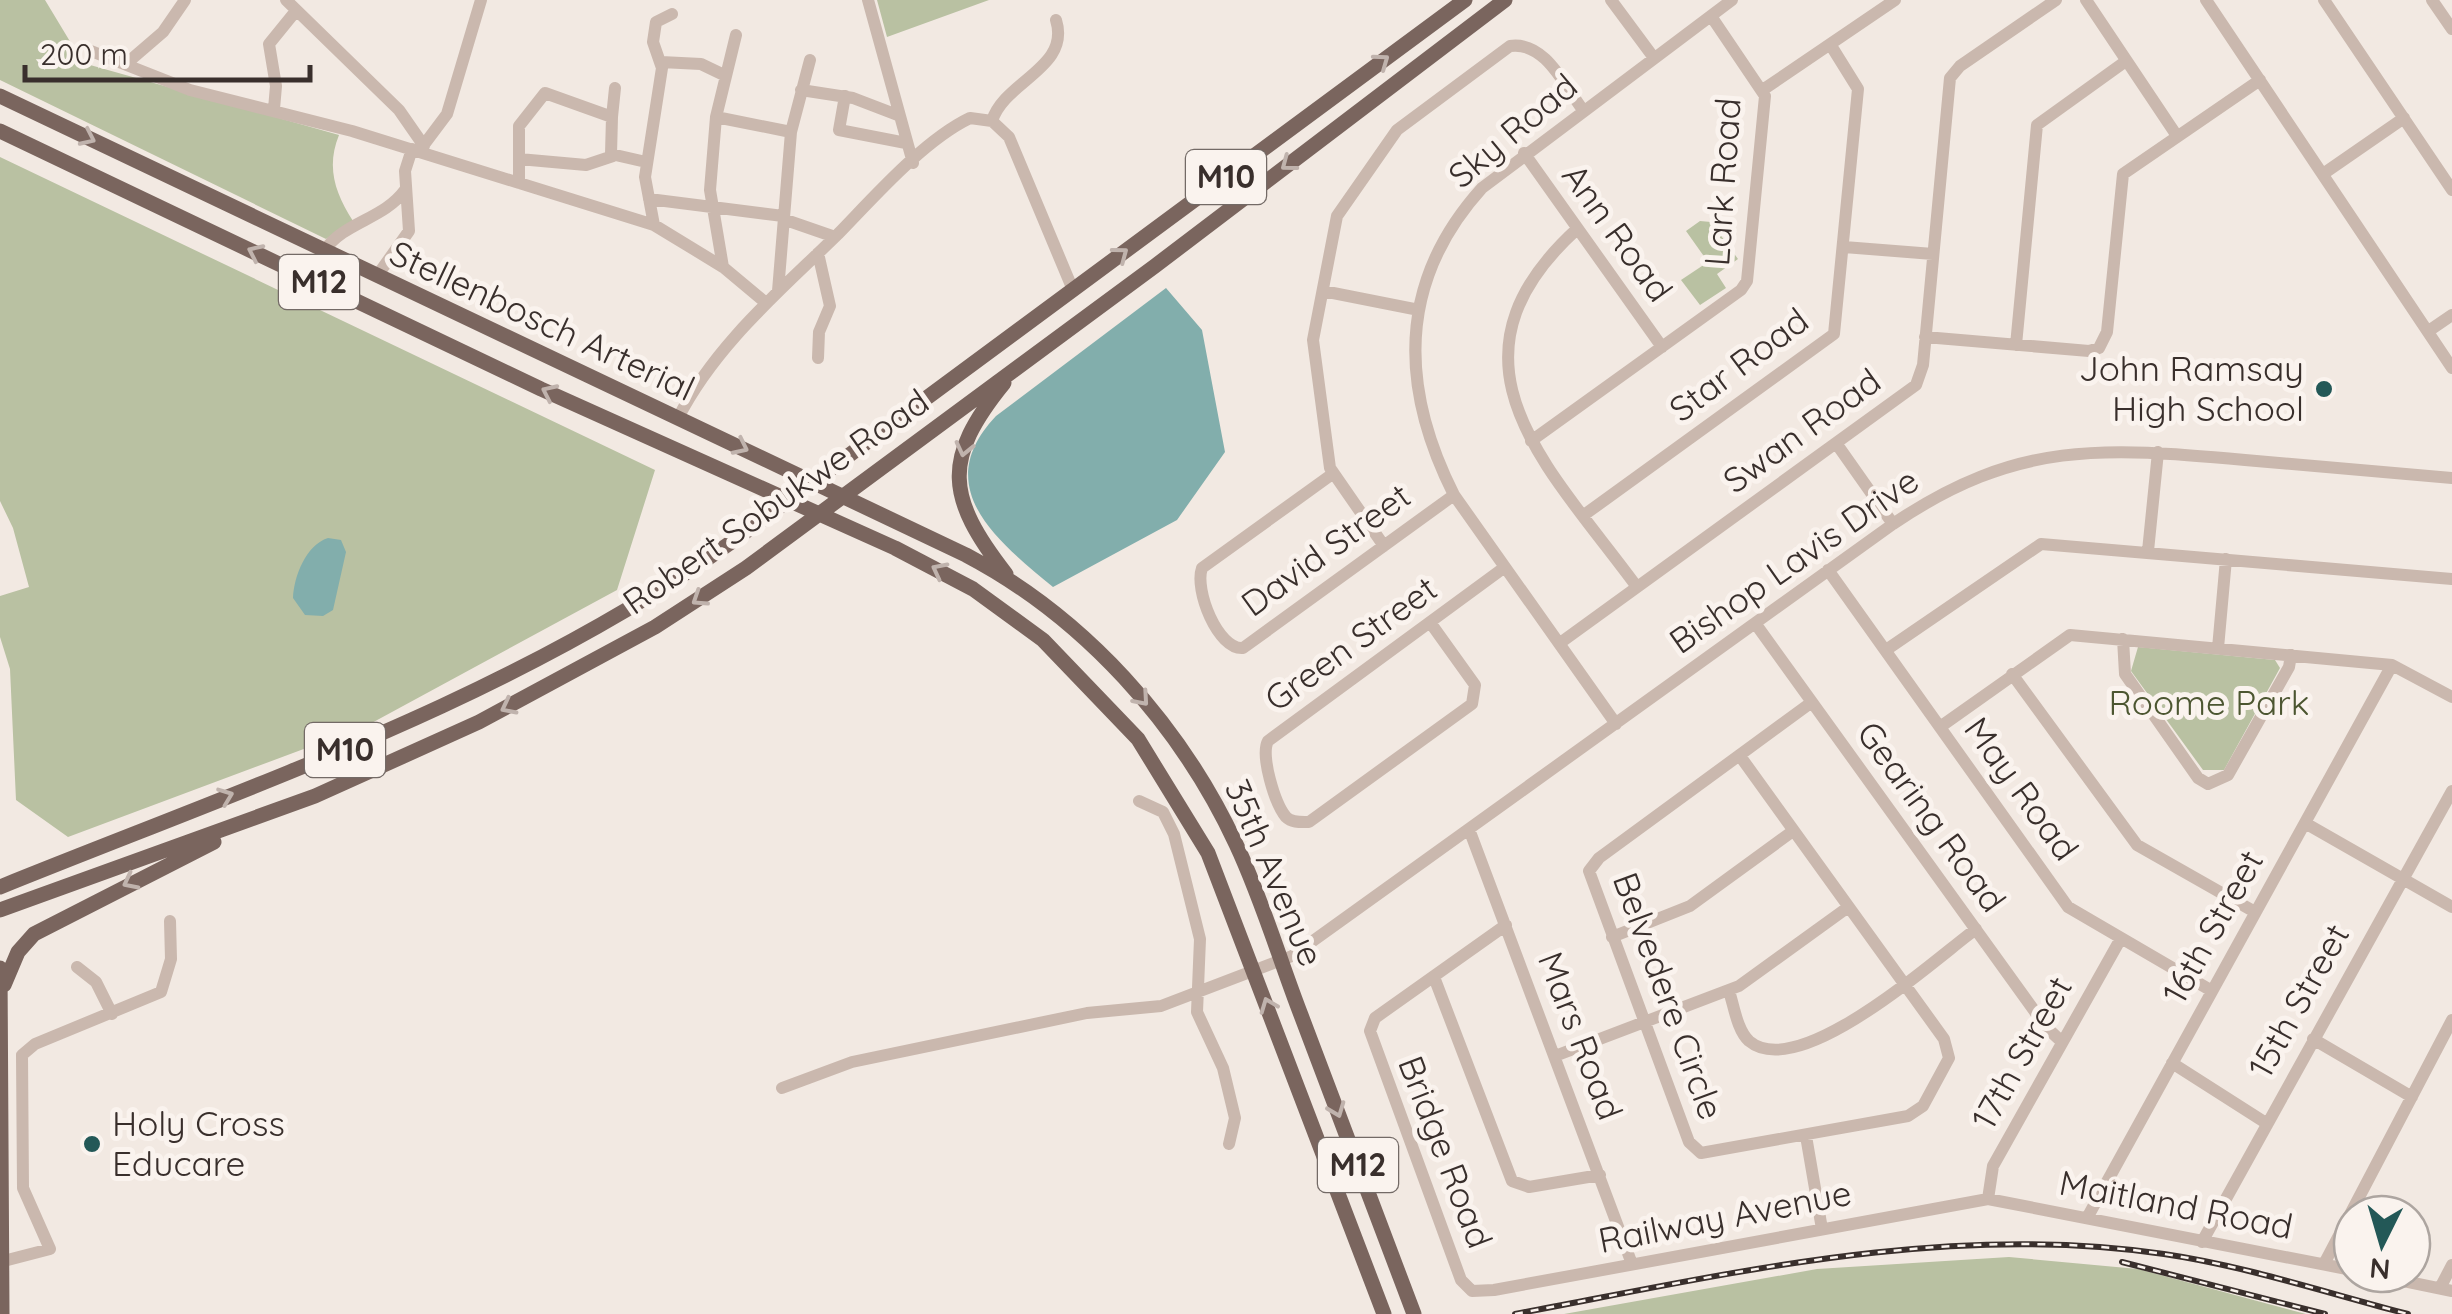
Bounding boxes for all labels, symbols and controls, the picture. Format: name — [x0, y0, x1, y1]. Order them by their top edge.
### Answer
scale bar — [25, 20, 310, 82]
text: 200 m — [40, 35, 128, 73]
one-way arrow — [1371, 55, 1389, 73]
street label: Sky Road — [1439, 64, 1586, 197]
street label: Lark Road — [1694, 96, 1750, 267]
one-way arrow — [78, 125, 96, 145]
road number: M10 — [1186, 150, 1266, 204]
one-way arrow — [1281, 153, 1299, 170]
street label: Ann Road — [1553, 155, 1682, 310]
street label: Stellenbosch Arterial — [383, 230, 702, 410]
one-way arrow — [248, 244, 266, 264]
one-way arrow — [1110, 249, 1128, 266]
road number: M12 — [279, 255, 359, 309]
street label: Star Road — [1660, 298, 1817, 431]
place label: John Ramsay High School — [2079, 346, 2304, 430]
street label: Swan Road — [1714, 358, 1889, 502]
marker: John Ramsay High School — [2313, 378, 2335, 400]
street label: Robert Sobukwe Road — [614, 379, 937, 623]
one-way arrow — [541, 384, 559, 404]
one-way arrow — [731, 435, 749, 455]
one-way arrow — [955, 440, 976, 457]
street label: Bishop Lavis Drive — [1660, 458, 1927, 663]
street label: David Street — [1232, 473, 1419, 625]
one-way arrow — [932, 563, 950, 582]
street label: Green Street — [1256, 566, 1445, 720]
one-way arrow — [692, 586, 710, 605]
park label: Roome Park — [2109, 680, 2309, 724]
one-way arrow — [1130, 688, 1148, 706]
one-way arrow — [500, 695, 518, 714]
street label: May Road — [1955, 708, 2089, 869]
street label: Gearing Road — [1848, 713, 2016, 920]
road number: M10 — [305, 723, 385, 777]
street label: 35th Avenue — [1216, 773, 1334, 973]
one-way arrow — [216, 787, 233, 807]
street label: 16th Street — [2152, 842, 2272, 1011]
street label: Belvedere Circle — [1604, 866, 1734, 1125]
one-way arrow — [122, 870, 140, 890]
street label: 15th Street — [2238, 916, 2358, 1085]
street label: Mars Road — [1529, 945, 1633, 1126]
street label: 17th Street — [1961, 968, 2081, 1137]
one-way arrow — [1260, 997, 1280, 1015]
street label: Bridge Road — [1389, 1049, 1503, 1254]
place label: Holy Cross Educare — [112, 1101, 285, 1185]
one-way arrow — [1325, 1101, 1346, 1118]
marker: Holy Cross Educare — [81, 1133, 103, 1155]
road number: M12 — [1318, 1138, 1398, 1192]
street label: Maitland Road — [2056, 1160, 2297, 1248]
street label: Railway Avenue — [1595, 1170, 1855, 1262]
north arrow — [2332, 1194, 2432, 1294]
text: N — [2368, 1251, 2392, 1288]

